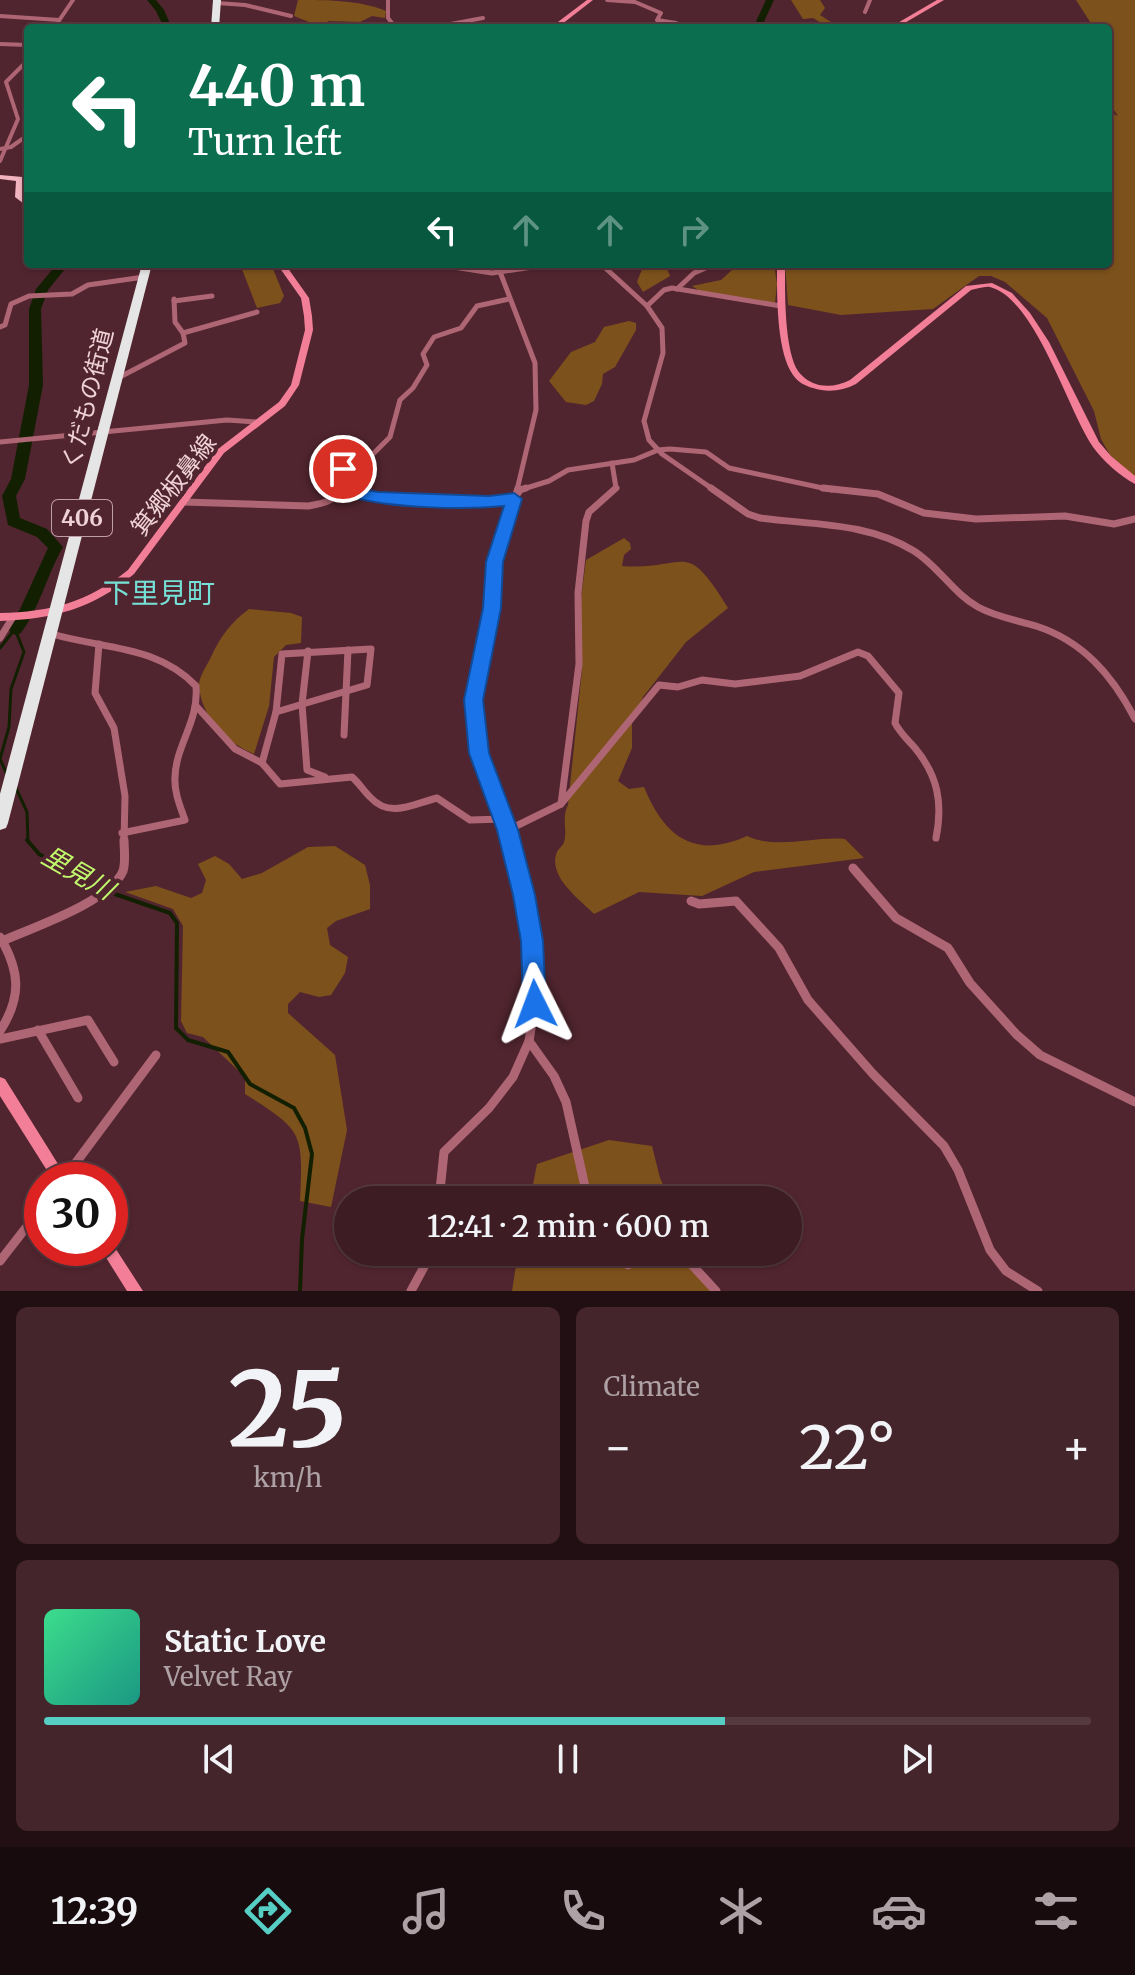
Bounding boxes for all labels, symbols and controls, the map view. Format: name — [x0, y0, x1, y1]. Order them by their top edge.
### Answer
text: 440 m — [188, 51, 365, 121]
icon: left — [56, 56, 160, 160]
text: Turn left — [188, 120, 342, 165]
icon: left — [420, 208, 464, 252]
icon: ahead — [504, 208, 548, 252]
icon: ahead — [588, 208, 632, 252]
icon: right — [672, 208, 716, 252]
street label: くだもの街道 — [55, 325, 120, 472]
street label: 箕郷板鼻線 — [124, 428, 223, 542]
pin — [309, 435, 377, 503]
icon: arrive — [321, 447, 365, 491]
road number: 406 — [52, 500, 112, 536]
district label: 下里見町 — [103, 575, 215, 611]
water label: 里見川 — [36, 839, 123, 908]
position arrow — [493, 962, 577, 1046]
speed limit sign: 30 — [24, 1162, 128, 1266]
text: 12:41 · 2 min · 600 m — [427, 1207, 709, 1245]
text: 25 — [228, 1344, 347, 1474]
text: Climate — [604, 1370, 700, 1403]
text: 22° — [799, 1410, 895, 1485]
text: − — [604, 1420, 633, 1475]
text: + — [1062, 1420, 1091, 1475]
text: km/h — [253, 1461, 322, 1494]
text: Static Love — [164, 1622, 326, 1660]
text: Velvet Ray — [164, 1660, 292, 1693]
icon: previous — [197, 1737, 241, 1781]
icon: pause — [546, 1737, 590, 1781]
icon: next — [895, 1737, 939, 1781]
icon: directions — [240, 1883, 296, 1939]
icon: music — [398, 1883, 454, 1939]
icon: phone — [555, 1883, 611, 1939]
icon: climate — [713, 1883, 769, 1939]
icon: car — [871, 1883, 927, 1939]
icon: filters — [1028, 1883, 1084, 1939]
text: 12:39 — [51, 1889, 138, 1934]

